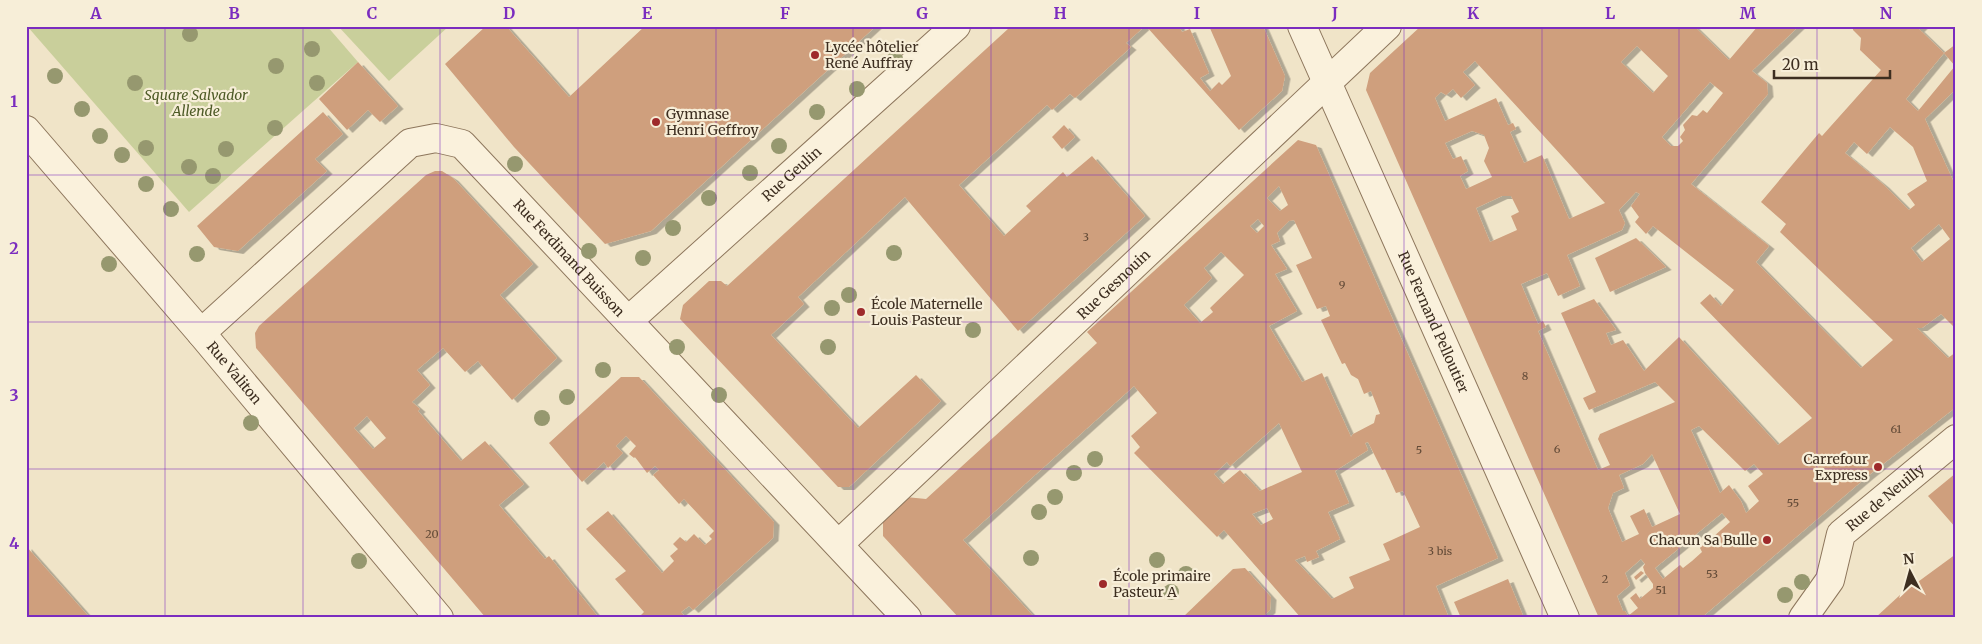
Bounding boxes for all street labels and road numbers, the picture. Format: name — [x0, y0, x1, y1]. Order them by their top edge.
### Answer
street label: Rue Geulin — [758, 143, 825, 205]
street label: Rue Ferdinand Buisson — [509, 195, 629, 321]
street label: Rue Gesnouin — [1073, 246, 1154, 323]
street label: Rue Fernand Pelloutier — [1394, 248, 1473, 396]
street label: Rue Valiton — [203, 338, 266, 408]
street label: Rue de Neuilly — [1842, 460, 1928, 535]

